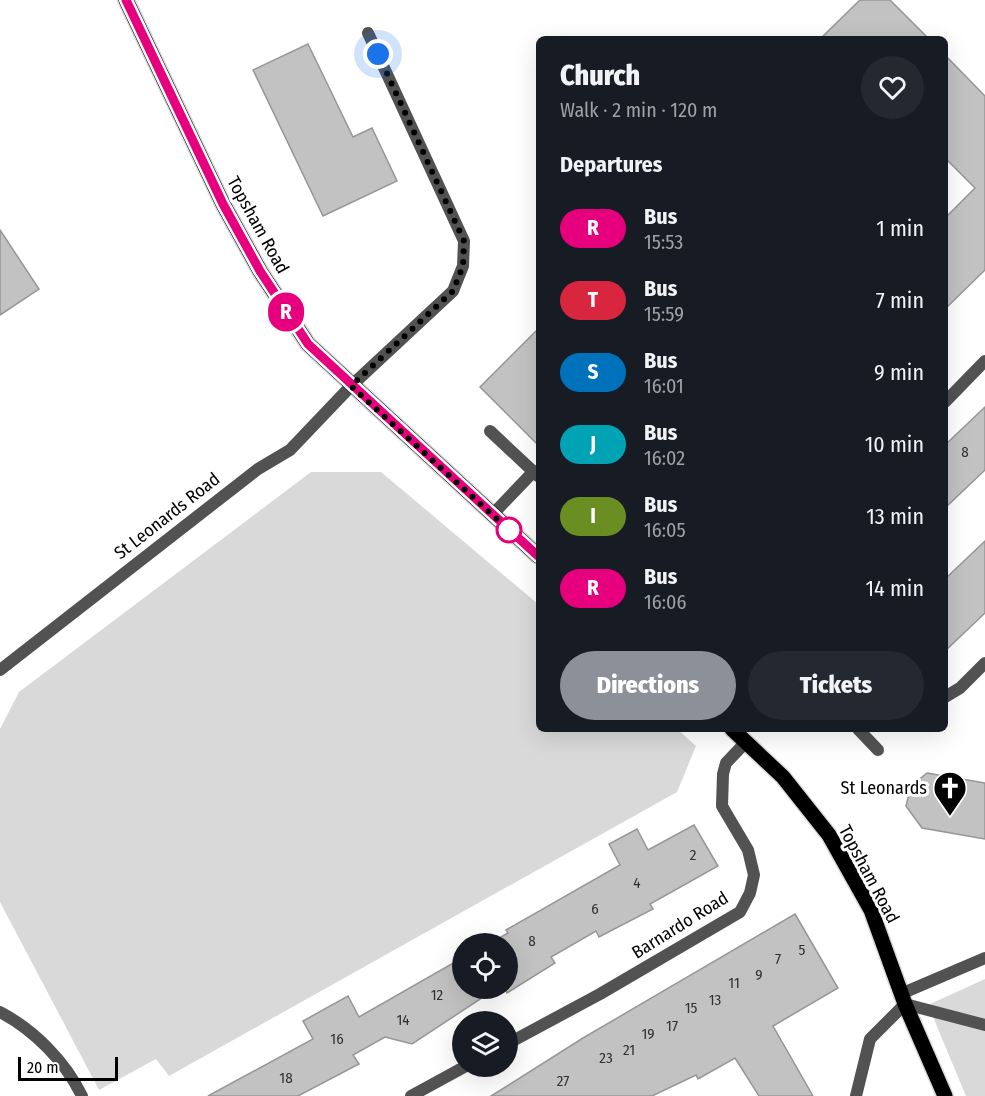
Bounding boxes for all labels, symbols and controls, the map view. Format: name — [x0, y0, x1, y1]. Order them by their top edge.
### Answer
your location — [363, 39, 393, 69]
button: heart — [861, 56, 924, 119]
text: Church — [560, 59, 640, 92]
text: Walk · 2 min · 120 m — [560, 98, 717, 122]
text: Departures — [560, 151, 662, 178]
street label: Topsham Road — [222, 173, 294, 277]
text: Bus — [644, 203, 677, 230]
text: R — [587, 215, 599, 241]
text: 1 min — [876, 215, 924, 242]
text: 15:53 — [644, 230, 683, 254]
text: Bus — [644, 275, 677, 302]
text: T — [588, 287, 598, 313]
text: 7 min — [876, 287, 924, 314]
line badge: R — [266, 292, 306, 332]
text: R — [280, 299, 292, 325]
text: 15:59 — [644, 302, 684, 326]
text: Bus — [644, 347, 677, 374]
text: S — [588, 359, 598, 385]
text: 9 min — [874, 359, 924, 386]
text: 16:01 — [644, 374, 684, 398]
text: Bus — [644, 419, 677, 446]
text: J — [590, 431, 596, 457]
text: 10 min — [865, 431, 924, 458]
house number: 8 — [961, 443, 969, 461]
text: 16:02 — [644, 446, 685, 470]
street label: St Leonards Road — [110, 468, 224, 564]
text: Bus — [644, 491, 677, 518]
text: I — [590, 503, 596, 529]
text: 13 min — [866, 503, 924, 530]
unlabelled marker — [496, 517, 522, 543]
text: 16:05 — [644, 518, 686, 542]
text: Bus — [644, 563, 677, 590]
text: R — [587, 575, 599, 601]
text: 14 min — [866, 575, 924, 602]
text: 16:06 — [644, 590, 686, 614]
button: Directions — [560, 651, 736, 720]
button: Tickets — [748, 651, 924, 720]
church icon: St Leonards — [932, 770, 968, 817]
place label: St Leonards — [841, 777, 927, 799]
street label: Topsham Road — [834, 821, 904, 927]
house number: 2 — [690, 846, 697, 864]
house number: 4 — [633, 874, 641, 892]
street label: Barnardo Road — [628, 887, 732, 963]
house number: 6 — [591, 900, 599, 918]
house number: 8 — [528, 932, 536, 950]
map controls — [452, 933, 518, 1077]
button: locate — [452, 933, 518, 999]
house number: 5 — [799, 941, 806, 959]
house number: 7 — [775, 950, 781, 968]
house number: 9 — [755, 966, 763, 984]
house number: 11 — [728, 974, 740, 992]
house number: 12 — [431, 986, 444, 1004]
house number: 13 — [709, 991, 722, 1009]
house number: 15 — [685, 999, 697, 1017]
house number: 14 — [396, 1011, 410, 1029]
button: layers — [452, 1011, 518, 1077]
house number: 17 — [666, 1017, 678, 1035]
house number: 19 — [641, 1025, 655, 1043]
house number: 16 — [330, 1030, 344, 1048]
house number: 21 — [623, 1041, 635, 1059]
house number: 23 — [599, 1049, 613, 1067]
scale bar — [18, 1054, 118, 1082]
text: 20 m — [27, 1058, 58, 1077]
house number: 18 — [279, 1069, 293, 1087]
house number: 27 — [557, 1072, 569, 1090]

